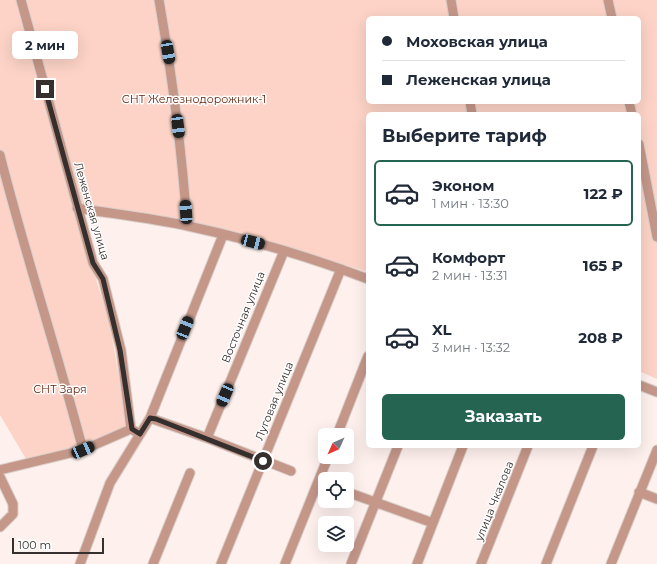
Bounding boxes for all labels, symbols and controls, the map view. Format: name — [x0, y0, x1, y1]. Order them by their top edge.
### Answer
callout: 2 мин — [12, 31, 78, 59]
text: Моховская улица — [406, 32, 548, 51]
text: 2 мин — [25, 37, 65, 53]
car — [160, 39, 176, 65]
text: Леженская улица — [406, 70, 551, 89]
route end — [36, 80, 54, 98]
park label: СНТ Железнодорожник-1 — [122, 92, 266, 106]
car — [171, 113, 185, 139]
text: Выберите тариф — [382, 125, 547, 147]
street label: Леженская улица — [71, 160, 113, 262]
icon: car — [384, 175, 420, 211]
text: Эконом — [432, 176, 494, 195]
text: 122 ₽ — [584, 184, 623, 203]
text: 1 мин · 13:30 — [432, 195, 509, 211]
car — [179, 200, 193, 224]
car — [240, 233, 266, 251]
icon: car — [384, 247, 420, 283]
text: Комфорт — [432, 248, 505, 267]
text: 165 ₽ — [583, 256, 623, 275]
text: 2 мин · 13:31 — [432, 267, 508, 283]
street label: Восточная улица — [218, 269, 268, 365]
car — [175, 315, 195, 341]
icon: car — [384, 319, 420, 355]
text: XL — [432, 320, 451, 339]
text: 208 ₽ — [578, 328, 623, 347]
text: 3 мин · 13:32 — [432, 339, 510, 355]
street label: Луговая улица — [252, 360, 296, 442]
park label: СНТ Заря — [33, 382, 87, 396]
car — [215, 382, 235, 408]
button: Заказать — [382, 394, 625, 440]
north arrow — [318, 428, 354, 464]
map controls — [318, 428, 354, 552]
car — [70, 440, 96, 460]
route start — [254, 452, 272, 470]
street label: улица Чкалова — [471, 459, 516, 544]
button: locate — [318, 472, 354, 508]
button: layers — [318, 516, 354, 552]
scale bar — [12, 536, 104, 555]
text: 100 m — [18, 538, 51, 552]

